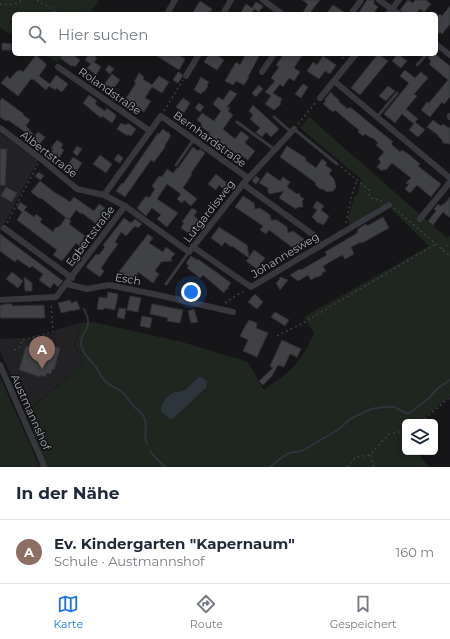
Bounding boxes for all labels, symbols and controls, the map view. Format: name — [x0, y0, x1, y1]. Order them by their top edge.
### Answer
search box — [12, 12, 438, 56]
icon: search — [26, 23, 48, 45]
text: Hier suchen — [58, 25, 148, 44]
street label: Rolandstraße — [76, 64, 144, 118]
street label: Bernhardstraße — [171, 108, 249, 170]
street label: Albertstraße — [18, 127, 80, 181]
street label: Lutgardisweg — [180, 177, 238, 245]
street label: Egbertstraße — [63, 203, 118, 269]
street label: Johannesweg — [248, 229, 322, 281]
street label: Esch — [114, 270, 142, 288]
your location — [181, 282, 201, 302]
pin: A — [29, 336, 55, 369]
street label: Austmannshof — [8, 372, 54, 453]
map controls — [402, 419, 438, 455]
button: layers — [402, 419, 438, 455]
text: In der Nähe — [16, 483, 120, 503]
text: Ev. Kindergarten "Kapernaum" — [54, 534, 295, 553]
text: A — [24, 544, 34, 560]
text: 160 m — [396, 544, 434, 560]
text: Schule · Austmannshof — [54, 553, 204, 569]
tab: Karte — [53, 593, 83, 631]
tab: Route — [190, 593, 223, 631]
tab: Gespeichert — [330, 593, 397, 631]

